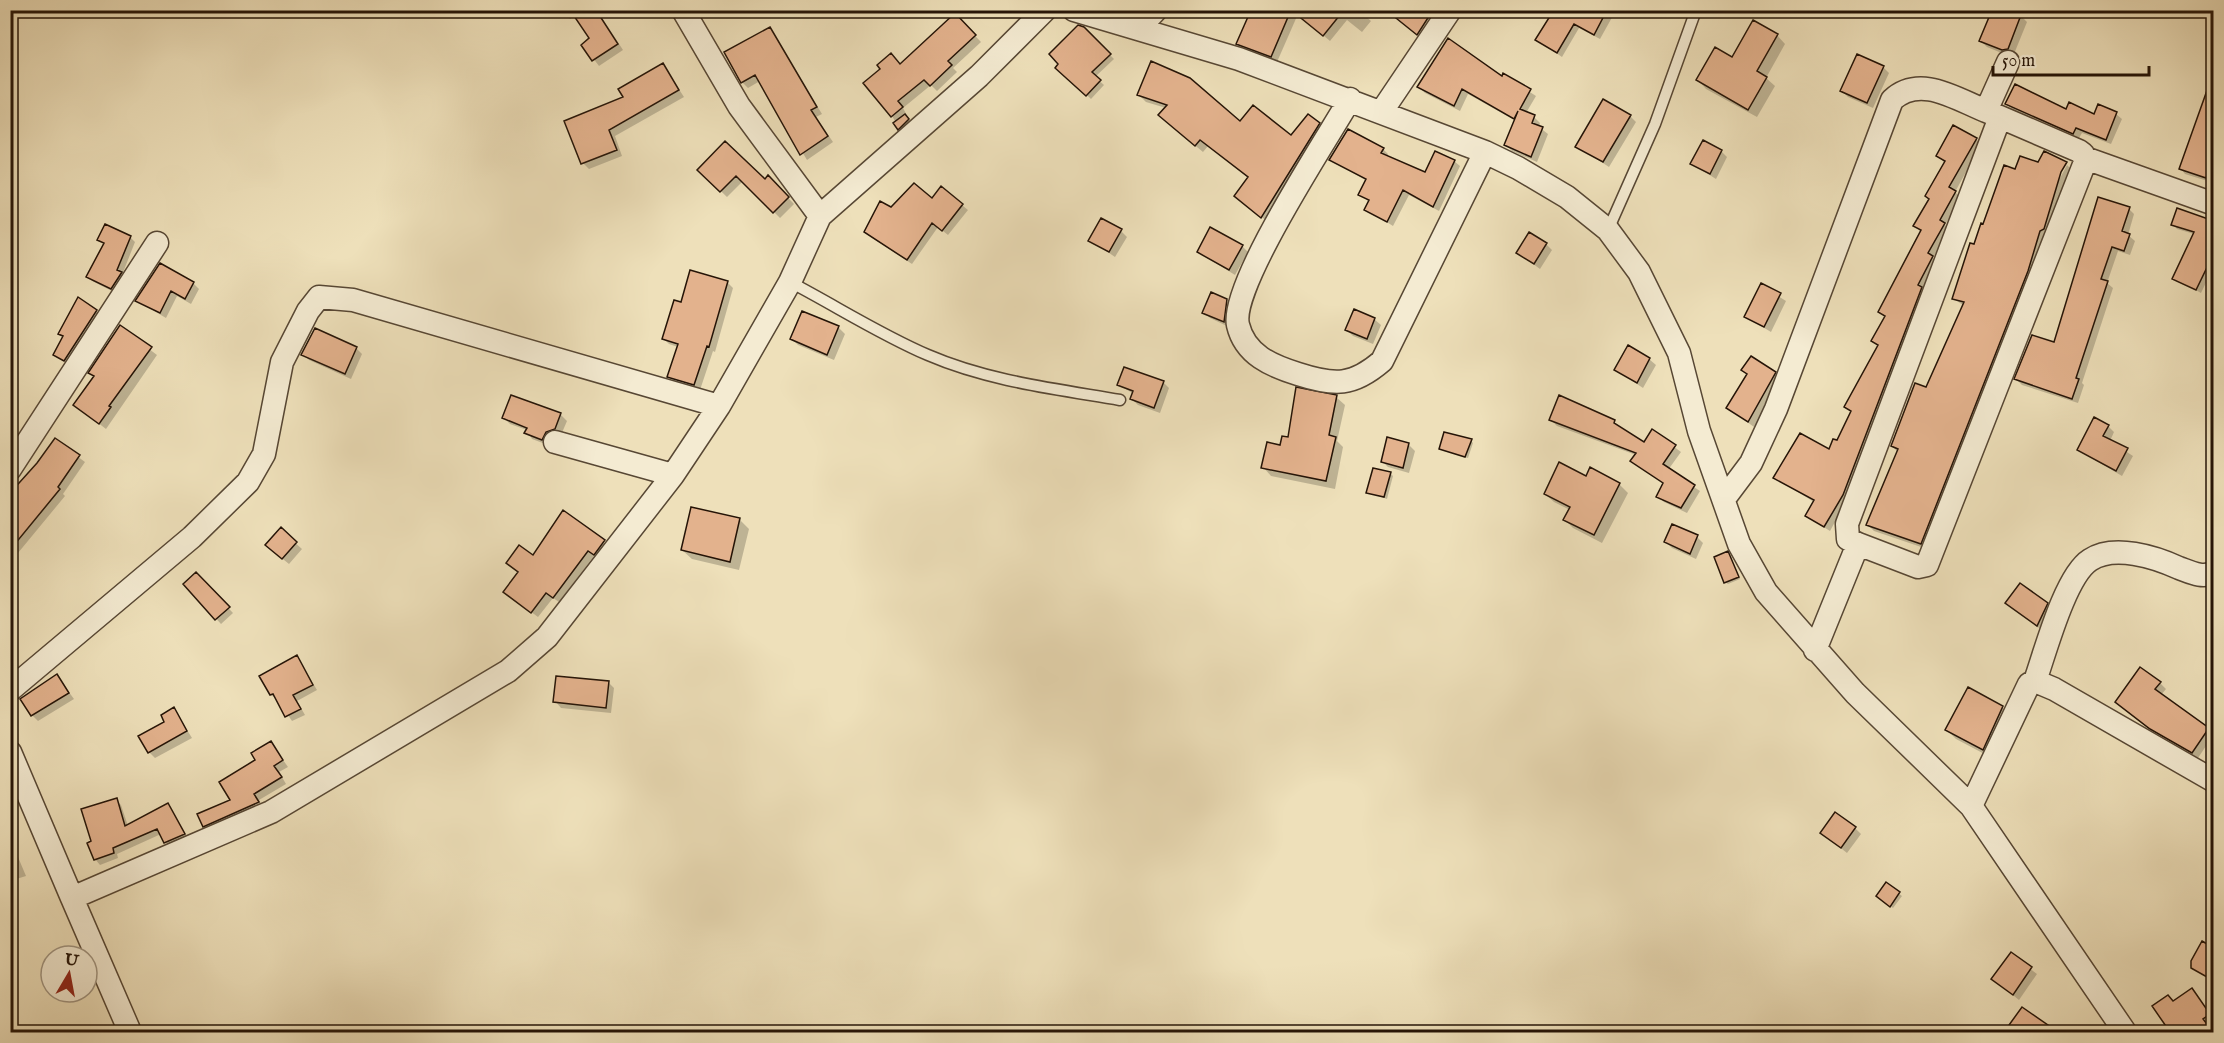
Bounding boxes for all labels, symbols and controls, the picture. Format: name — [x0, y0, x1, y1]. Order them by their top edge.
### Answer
scale bar — [1993, 39, 2149, 77]
text: 50 m — [2002, 50, 2035, 73]
north arrow — [39, 944, 99, 1004]
text: U — [62, 950, 80, 972]

